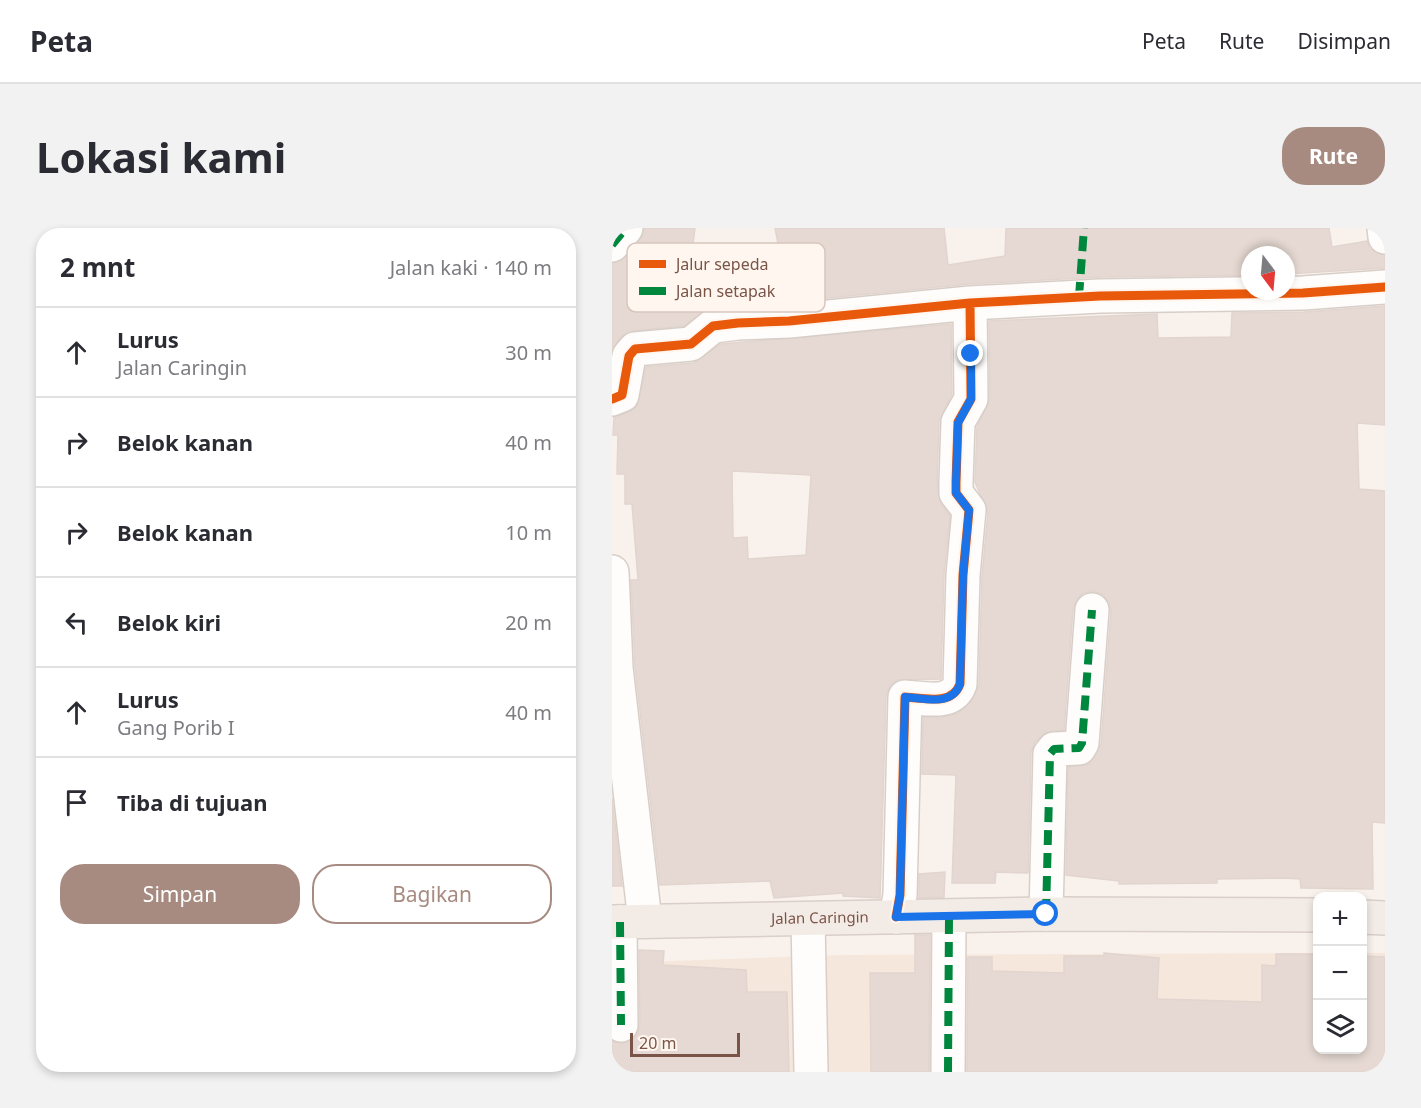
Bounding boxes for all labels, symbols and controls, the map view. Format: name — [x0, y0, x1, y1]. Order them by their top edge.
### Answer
text: Peta — [30, 22, 93, 60]
text: Peta — [1142, 27, 1186, 55]
text: Rute — [1219, 27, 1264, 55]
text: Disimpan — [1297, 27, 1391, 55]
button: Rute — [1282, 127, 1385, 185]
text: Lokasi kami — [36, 128, 286, 185]
legend — [627, 243, 825, 312]
north arrow — [1241, 246, 1295, 300]
text: 2 mnt — [60, 249, 135, 285]
text: Jalur sepeda — [674, 253, 769, 275]
text: Jalan kaki · 140 m — [390, 254, 552, 281]
text: Jalan setapak — [674, 280, 776, 302]
text: Lurus — [117, 324, 179, 354]
icon: ahead — [60, 336, 93, 369]
text: 30 m — [505, 339, 552, 366]
route end — [957, 340, 983, 366]
text: Jalan Caringin — [117, 354, 247, 381]
icon: right — [60, 426, 93, 459]
text: Belok kanan — [117, 427, 253, 457]
text: 40 m — [505, 429, 552, 456]
icon: right — [60, 516, 93, 549]
text: Belok kanan — [117, 517, 253, 547]
text: 10 m — [505, 519, 552, 546]
icon: left — [60, 606, 93, 639]
text: Belok kiri — [117, 607, 221, 637]
text: 20 m — [505, 609, 552, 636]
text: Lurus — [117, 684, 179, 714]
icon: ahead — [60, 696, 93, 729]
text: 40 m — [505, 699, 552, 726]
text: Gang Porib I — [117, 714, 235, 741]
icon: arrive — [60, 786, 93, 819]
text: Tiba di tujuan — [117, 787, 267, 817]
button: Simpan — [60, 864, 300, 924]
button: Bagikan — [312, 864, 552, 924]
map controls — [1313, 892, 1367, 1054]
button: + — [1313, 892, 1367, 946]
route start — [1032, 900, 1058, 926]
street label: Jalan Caringin — [769, 906, 869, 928]
button: − — [1313, 946, 1367, 1000]
button: layers — [1313, 1000, 1367, 1054]
scale bar — [630, 1030, 740, 1058]
text: 20 m — [639, 1032, 676, 1054]

